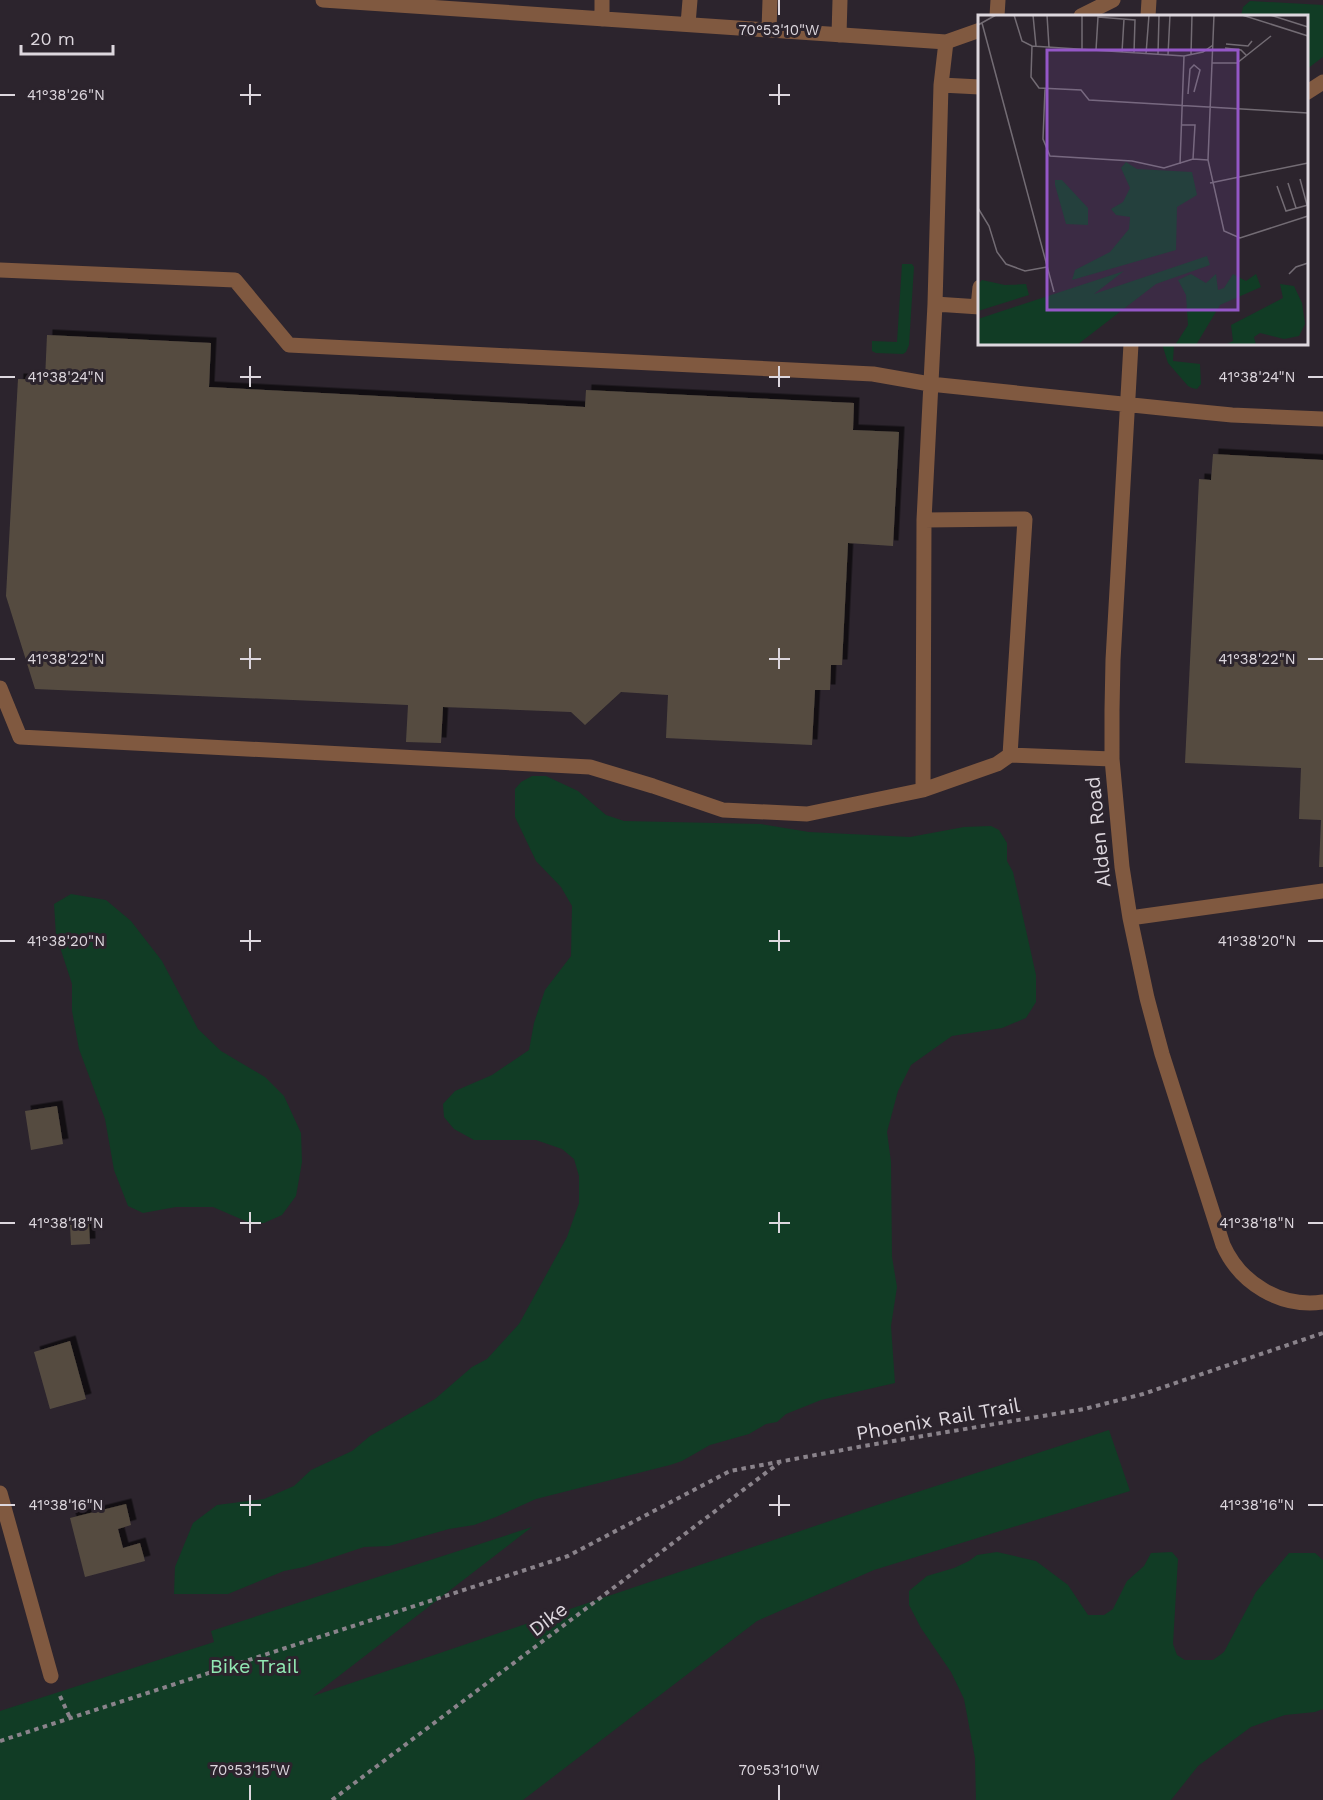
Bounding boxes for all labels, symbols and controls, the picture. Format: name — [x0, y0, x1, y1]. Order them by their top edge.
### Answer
inset map — [978, 15, 1308, 345]
scale bar — [21, 18, 112, 56]
text: 70°53'10"W — [739, 21, 819, 39]
text: 20 m — [30, 28, 75, 49]
text: 41°38'26"N — [27, 86, 105, 104]
text: 41°38'24"N — [28, 368, 104, 386]
text: 41°38'24"N — [1219, 368, 1295, 386]
text: 41°38'22"N — [27, 650, 105, 668]
text: 41°38'22"N — [1218, 650, 1296, 668]
street label: Alden Road — [1080, 775, 1116, 889]
text: 41°38'20"N — [27, 932, 105, 950]
text: 41°38'20"N — [1218, 932, 1296, 950]
text: 41°38'18"N — [28, 1214, 104, 1232]
text: 41°38'18"N — [1219, 1214, 1295, 1232]
street label: Phoenix Rail Trail — [854, 1393, 1022, 1445]
text: 41°38'16"N — [28, 1496, 104, 1514]
text: 41°38'16"N — [1219, 1496, 1295, 1514]
street label: Dike — [524, 1597, 572, 1641]
park label: Bike Trail — [210, 1654, 298, 1678]
text: 70°53'15"W — [210, 1761, 290, 1779]
text: 70°53'10"W — [739, 1761, 819, 1779]

